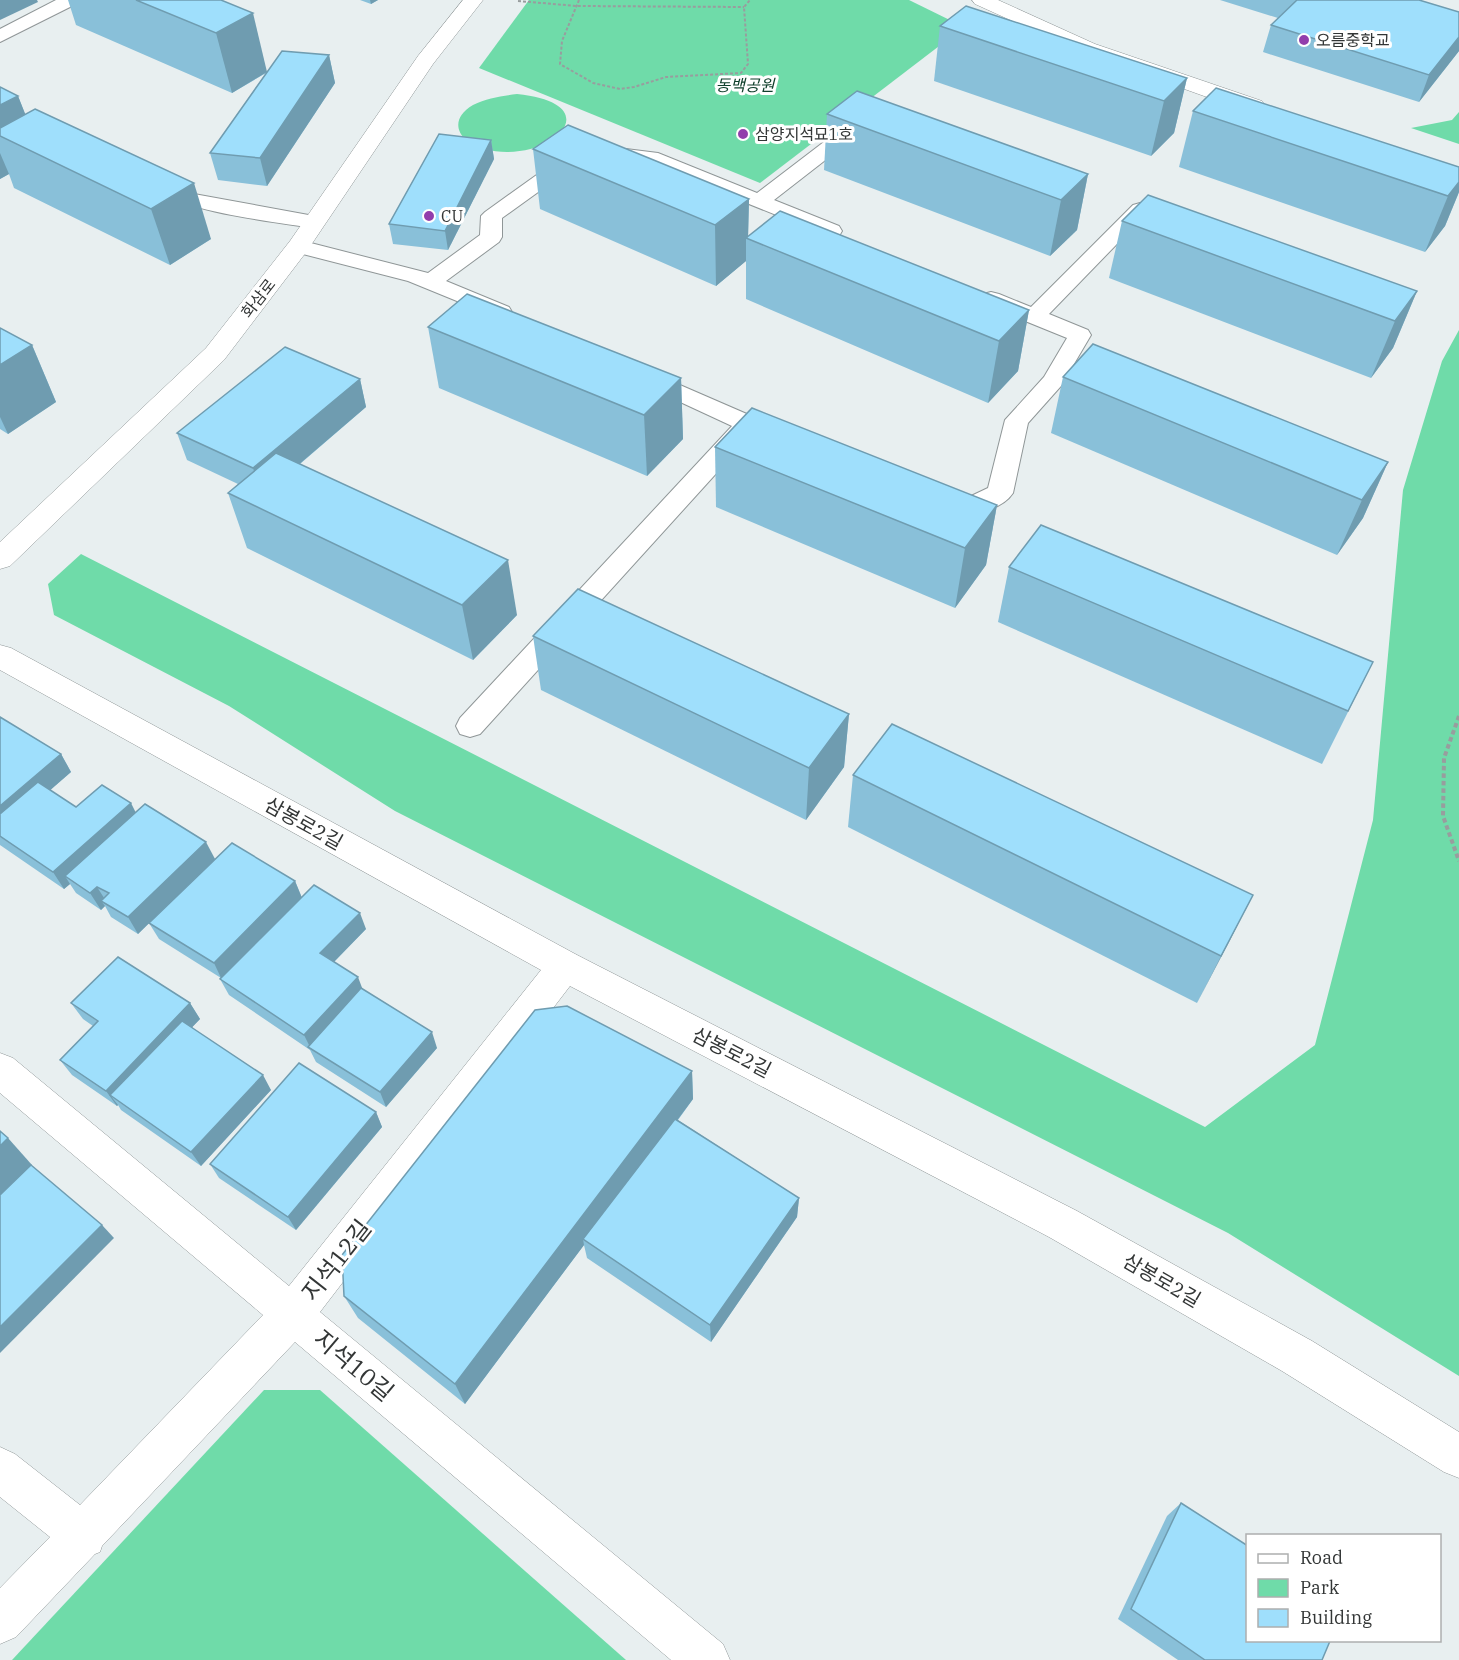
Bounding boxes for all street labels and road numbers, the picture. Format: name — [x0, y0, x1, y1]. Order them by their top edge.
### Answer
street label: 화삼로 — [237, 274, 280, 322]
street label: 삼봉로2길 — [260, 790, 348, 856]
street label: 삼봉로2길 — [688, 1021, 776, 1083]
street label: 지석12길 — [294, 1213, 378, 1307]
street label: 삼봉로2길 — [1118, 1247, 1206, 1313]
street label: 지석10길 — [307, 1322, 401, 1408]

